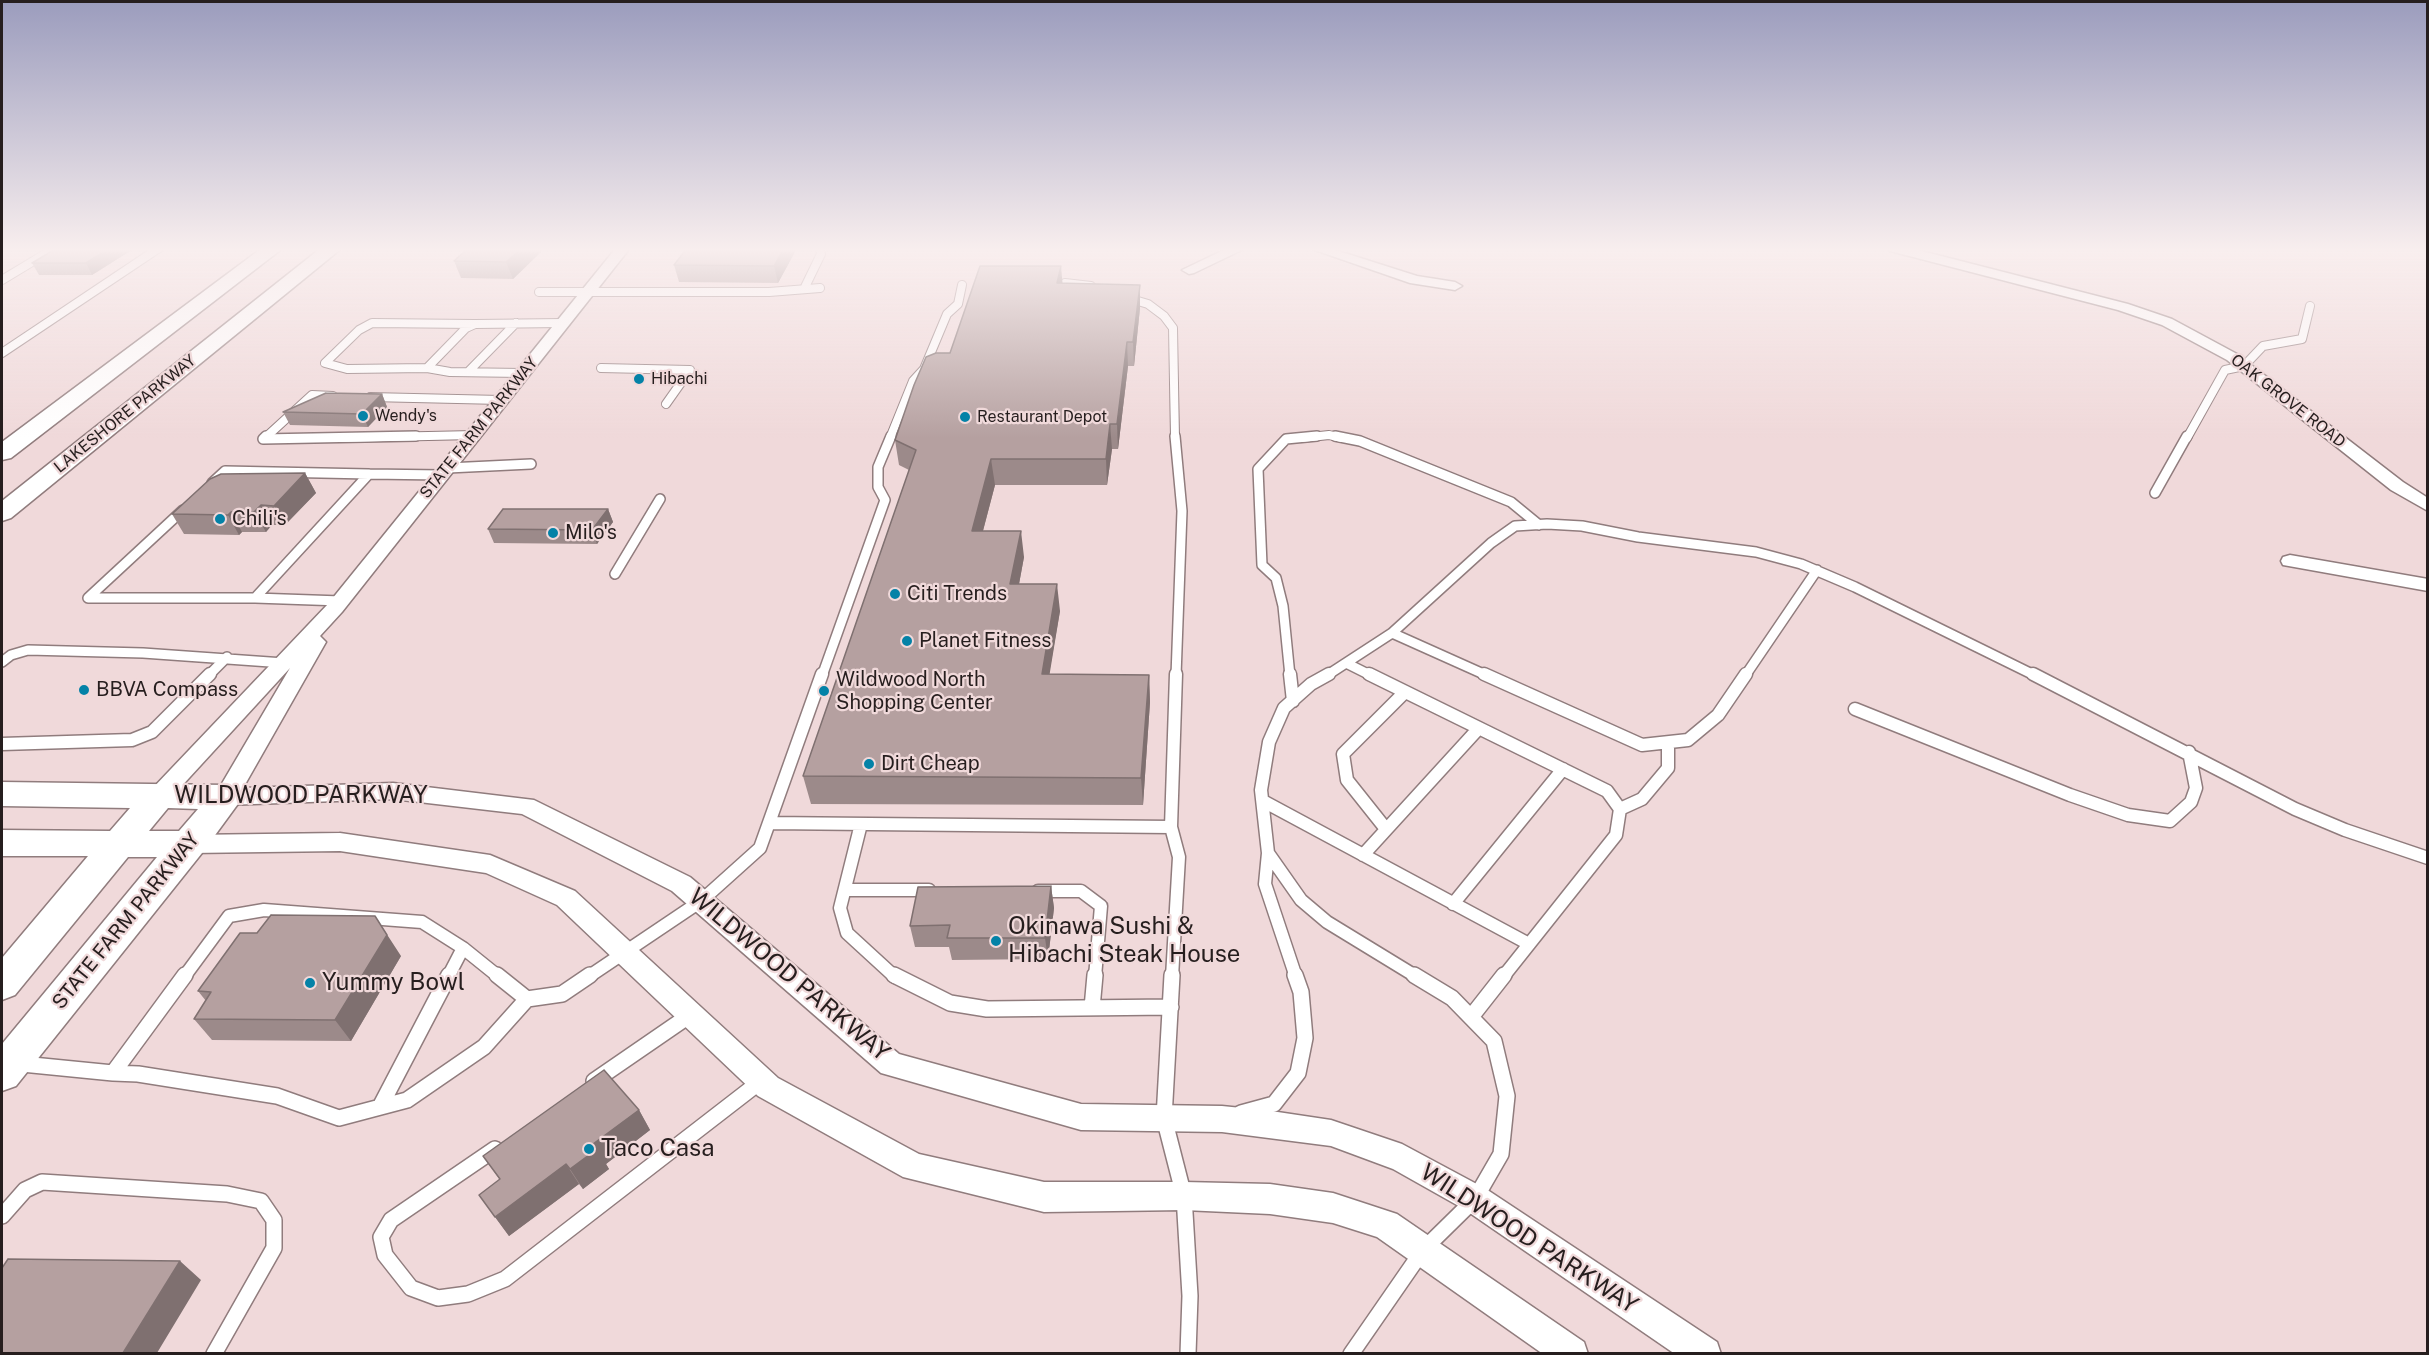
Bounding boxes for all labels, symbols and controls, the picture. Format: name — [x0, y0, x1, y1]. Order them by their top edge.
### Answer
street label: OAK GROVE ROAD — [2227, 350, 2349, 452]
street label: LAKESHORE PARKWAY — [50, 351, 200, 477]
street label: STATE FARM PARKWAY — [416, 353, 542, 503]
place label: Hibachi — [651, 369, 707, 389]
marker: Hibachi — [632, 372, 646, 386]
place label: Wendy's — [375, 406, 437, 426]
place label: Restaurant Depot — [977, 407, 1107, 427]
marker: Wendy's — [356, 409, 370, 423]
marker: Restaurant Depot — [958, 410, 972, 424]
place label: Chili's — [232, 507, 287, 531]
marker: Chili's — [213, 512, 227, 526]
place label: Milo's — [565, 521, 617, 545]
marker: Milo's — [546, 526, 560, 540]
place label: Citi Trends — [907, 582, 1007, 606]
marker: Citi Trends — [888, 587, 902, 601]
place label: Planet Fitness — [919, 629, 1051, 653]
marker: Planet Fitness — [900, 634, 914, 648]
place label: Wildwood North Shopping Center — [836, 668, 993, 715]
place label: BBVA Compass — [96, 678, 238, 702]
marker: BBVA Compass — [77, 683, 91, 697]
marker: Wildwood North Shopping Center — [817, 684, 831, 698]
place label: Dirt Cheap — [881, 752, 980, 776]
marker: Dirt Cheap — [862, 757, 876, 771]
street label: WILDWOOD PARKWAY — [174, 782, 428, 810]
street label: STATE FARM PARKWAY — [47, 828, 205, 1014]
street label: WILDWOOD PARKWAY — [683, 883, 895, 1067]
place label: Okinawa Sushi & Hibachi Steak House — [1008, 913, 1240, 969]
marker: Okinawa Sushi & Hibachi Steak House — [989, 934, 1003, 948]
place label: Yummy Bowl — [322, 969, 465, 997]
marker: Yummy Bowl — [303, 976, 317, 990]
place label: Taco Casa — [601, 1135, 714, 1163]
marker: Taco Casa — [582, 1142, 596, 1156]
street label: WILDWOOD PARKWAY — [1415, 1158, 1643, 1320]

